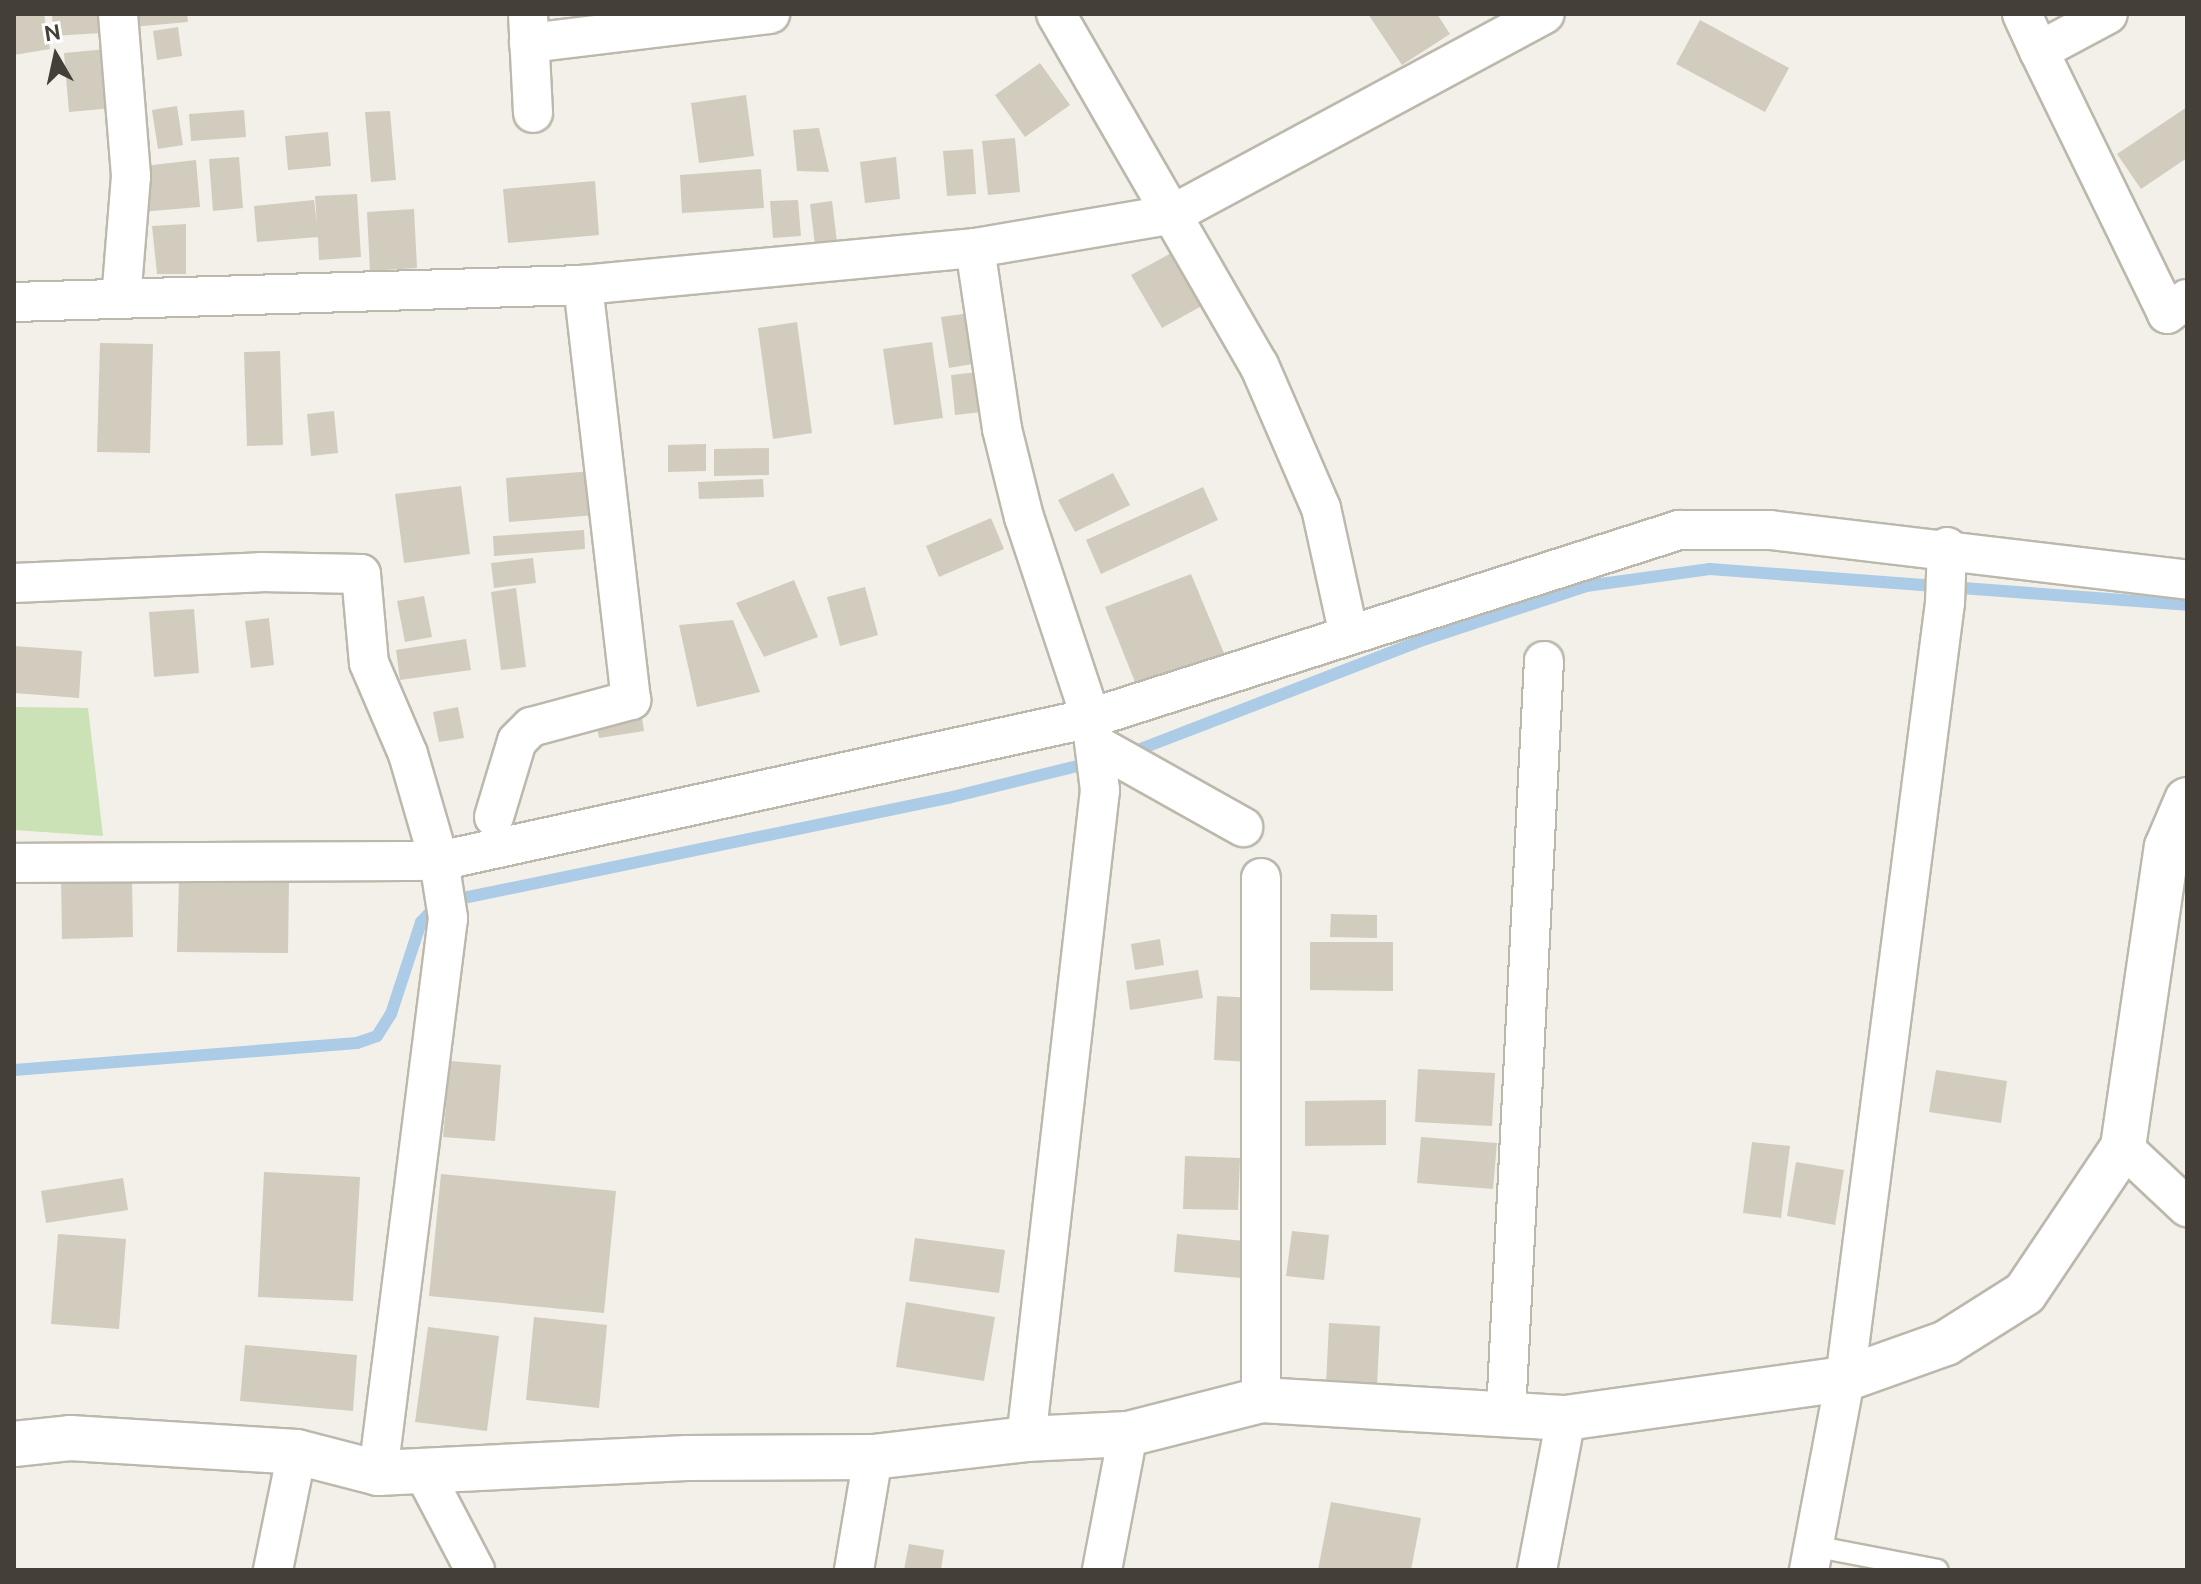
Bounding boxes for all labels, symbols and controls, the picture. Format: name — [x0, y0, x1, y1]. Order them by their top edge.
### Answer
north arrow — [16, 16, 96, 96]
text: N — [42, 18, 62, 45]

